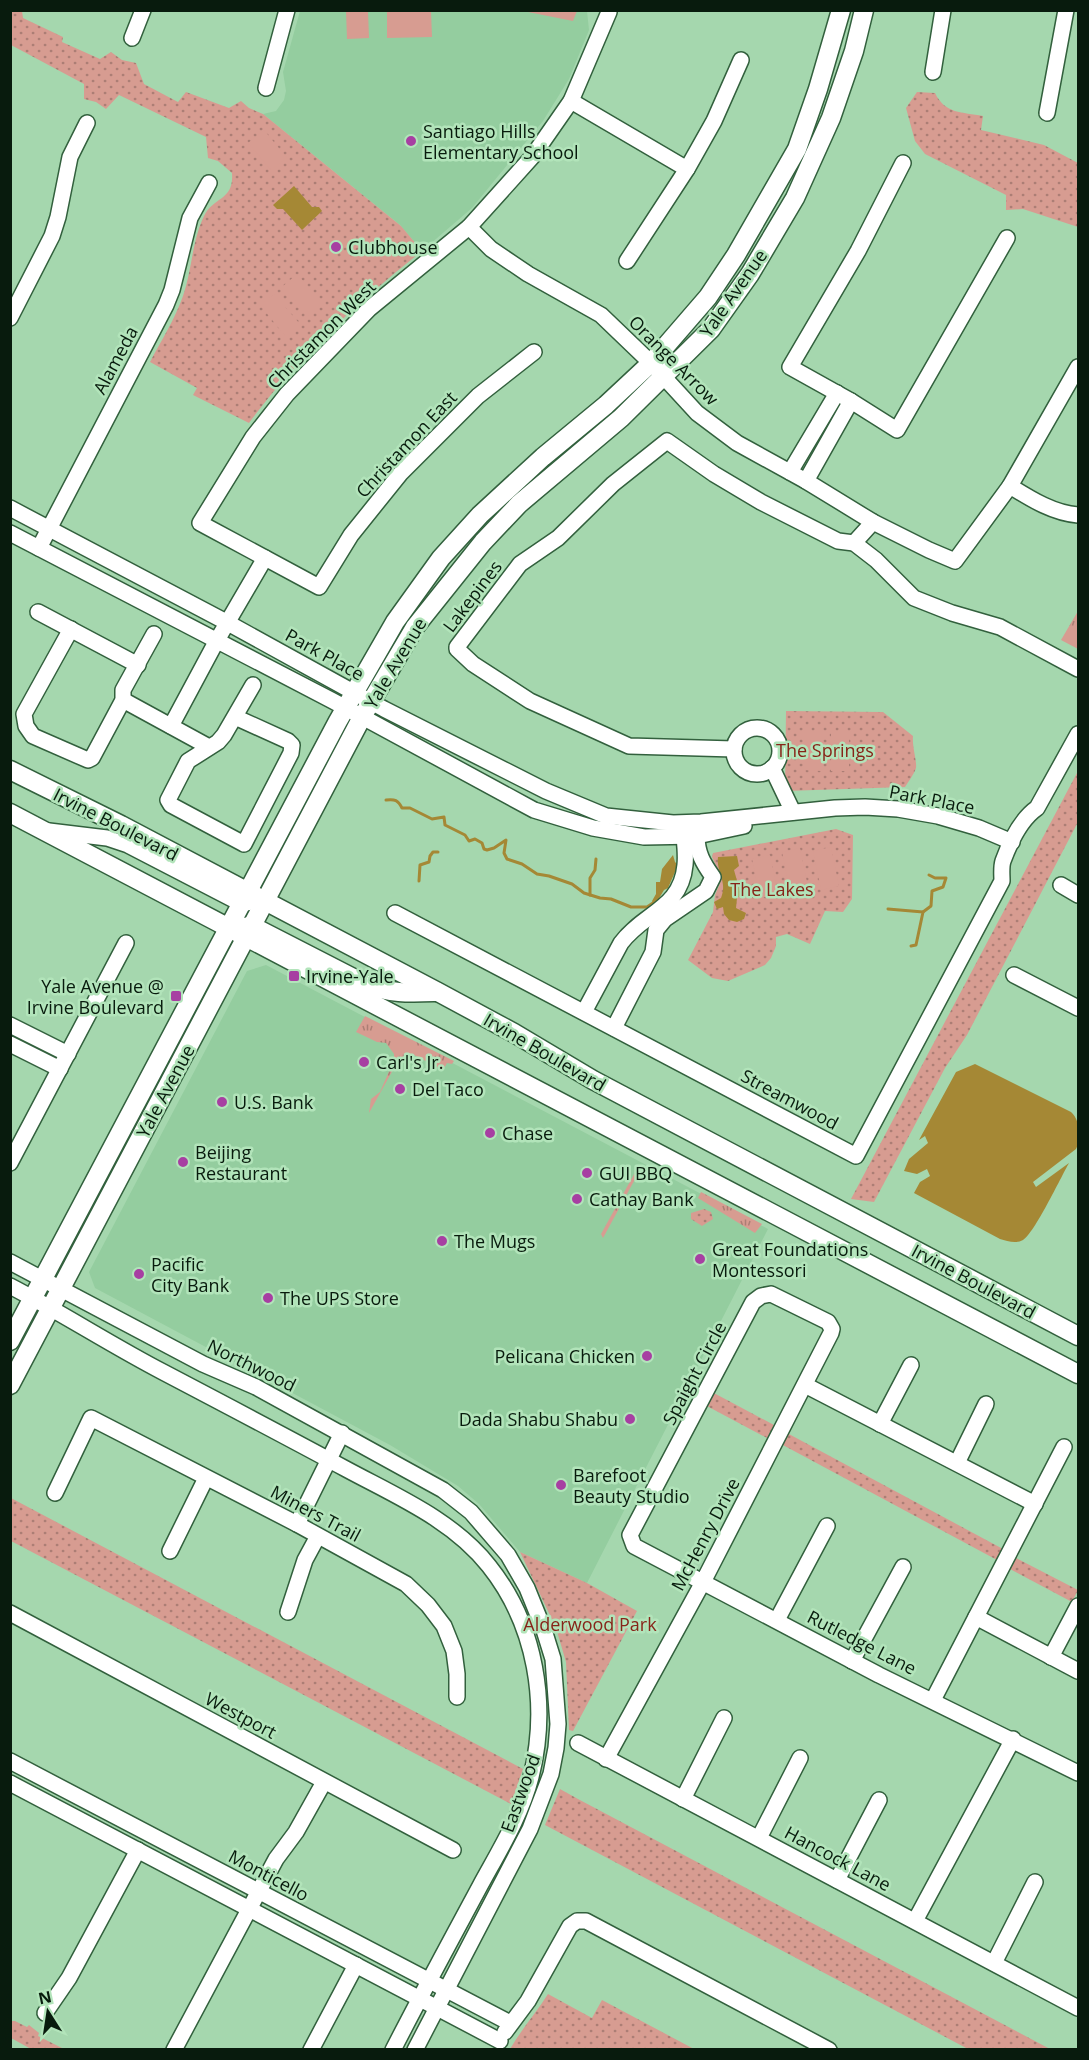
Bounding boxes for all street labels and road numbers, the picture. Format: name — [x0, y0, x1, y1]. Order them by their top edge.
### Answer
street label: Yale Avenue — [694, 244, 772, 342]
street label: Christamon West — [262, 275, 380, 393]
street label: Orange Arrow — [624, 310, 724, 410]
street label: Alameda — [87, 322, 143, 398]
street label: Christamon East — [350, 386, 462, 502]
street label: Lakepines — [437, 555, 507, 637]
street label: Yale Avenue — [358, 613, 432, 713]
street label: Park Place — [281, 623, 369, 685]
street label: Park Place — [887, 779, 977, 819]
street label: Irvine Boulevard — [49, 782, 183, 866]
street label: Irvine Boulevard — [480, 1007, 610, 1097]
street label: Yale Avenue — [130, 1040, 200, 1142]
street label: Streamwood — [737, 1063, 843, 1135]
street label: Irvine Boulevard — [908, 1238, 1040, 1324]
street label: Spaight Circle — [657, 1317, 731, 1429]
street label: Northwood — [204, 1333, 300, 1397]
street label: McHenry Drive — [665, 1473, 745, 1595]
street label: Miners Trail — [267, 1479, 365, 1547]
street label: Rutledge Lane — [803, 1604, 921, 1680]
street label: Westport — [201, 1686, 281, 1744]
street label: Eastwood — [495, 1751, 545, 1835]
street label: Hancock Lane — [781, 1820, 895, 1896]
street label: Monticello — [225, 1844, 313, 1906]

